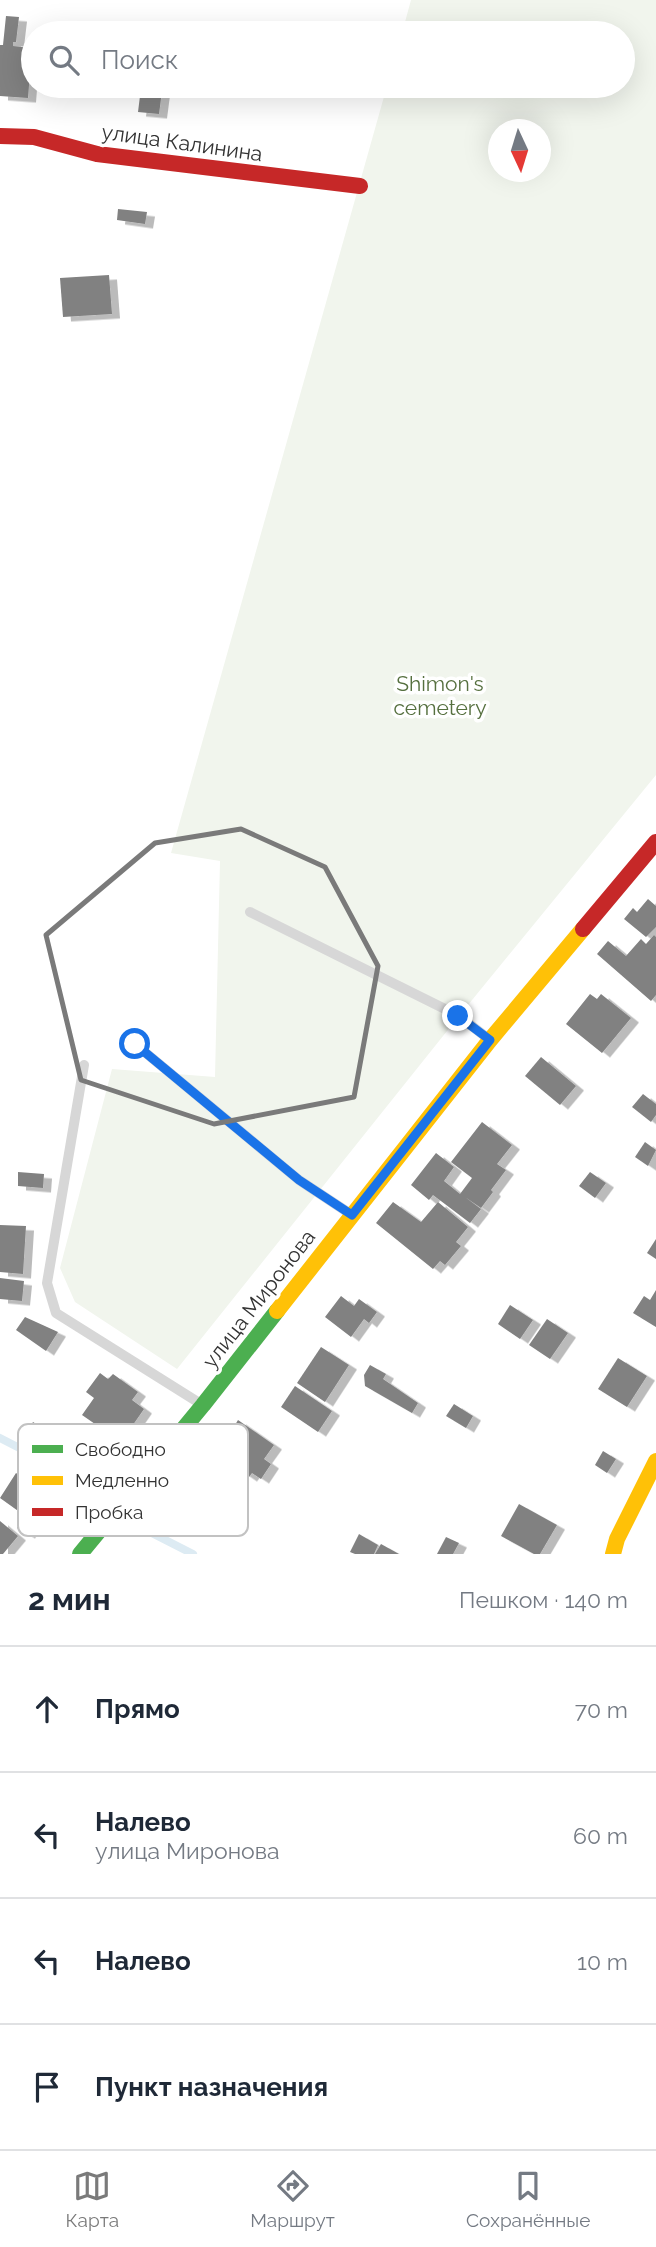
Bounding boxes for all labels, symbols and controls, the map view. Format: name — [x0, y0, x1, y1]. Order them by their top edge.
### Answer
search box — [21, 21, 635, 98]
icon: search — [45, 41, 83, 79]
text: Поиск — [101, 45, 178, 75]
street label: улица Калинина — [100, 119, 264, 166]
north arrow — [488, 119, 551, 182]
park label: Shimon's cemetery — [393, 671, 487, 720]
route end — [442, 1000, 473, 1031]
route start — [119, 1028, 150, 1059]
street label: улица Миронова — [197, 1225, 320, 1373]
legend — [18, 1424, 248, 1536]
text: Свободно — [75, 1438, 166, 1460]
text: Медленно — [75, 1469, 169, 1491]
text: Пробка — [75, 1501, 143, 1523]
text: 2 мин — [28, 1582, 111, 1617]
text: Пешком · 140 m — [459, 1586, 628, 1613]
icon: ahead — [28, 1690, 66, 1728]
text: Прямо — [95, 1694, 180, 1724]
text: 70 m — [575, 1696, 628, 1723]
text: Налево — [95, 1807, 191, 1837]
icon: left — [28, 1816, 66, 1854]
text: 60 m — [573, 1822, 628, 1849]
text: улица Миронова — [95, 1837, 280, 1864]
icon: left — [28, 1942, 66, 1980]
text: Налево — [95, 1946, 191, 1976]
text: 10 m — [577, 1948, 628, 1975]
icon: arrive — [28, 2068, 66, 2106]
text: Пункт назначения — [95, 2072, 328, 2102]
tab: Карта — [66, 2167, 119, 2231]
tab: Маршрут — [250, 2167, 335, 2231]
tab: Сохранённые — [466, 2167, 590, 2231]

